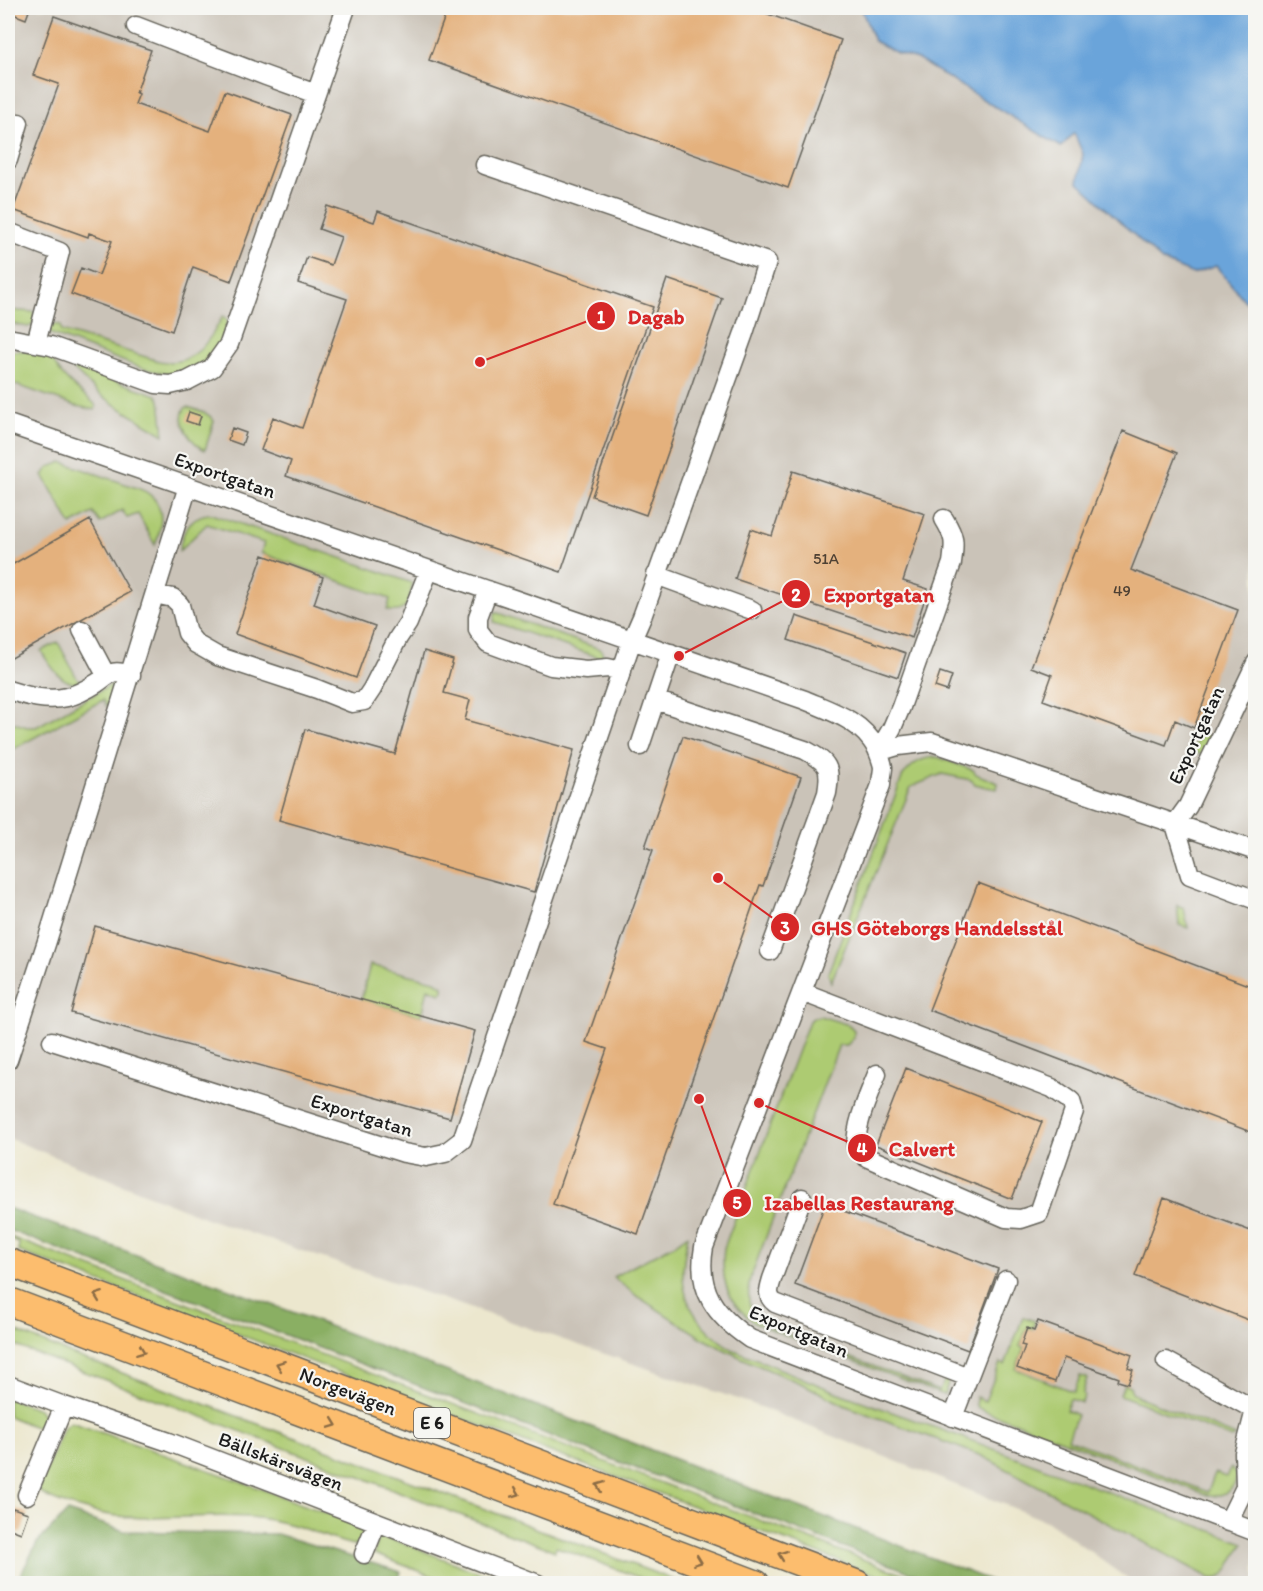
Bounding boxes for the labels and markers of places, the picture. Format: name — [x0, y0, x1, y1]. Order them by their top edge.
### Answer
callout: Dagab — [586, 297, 697, 336]
callout: Exportgatan — [781, 575, 946, 614]
callout: GHS Göteborgs Handelsstål — [770, 908, 1075, 947]
callout: Calvert — [847, 1129, 967, 1168]
callout: Izabellas Restaurang — [722, 1184, 966, 1223]

